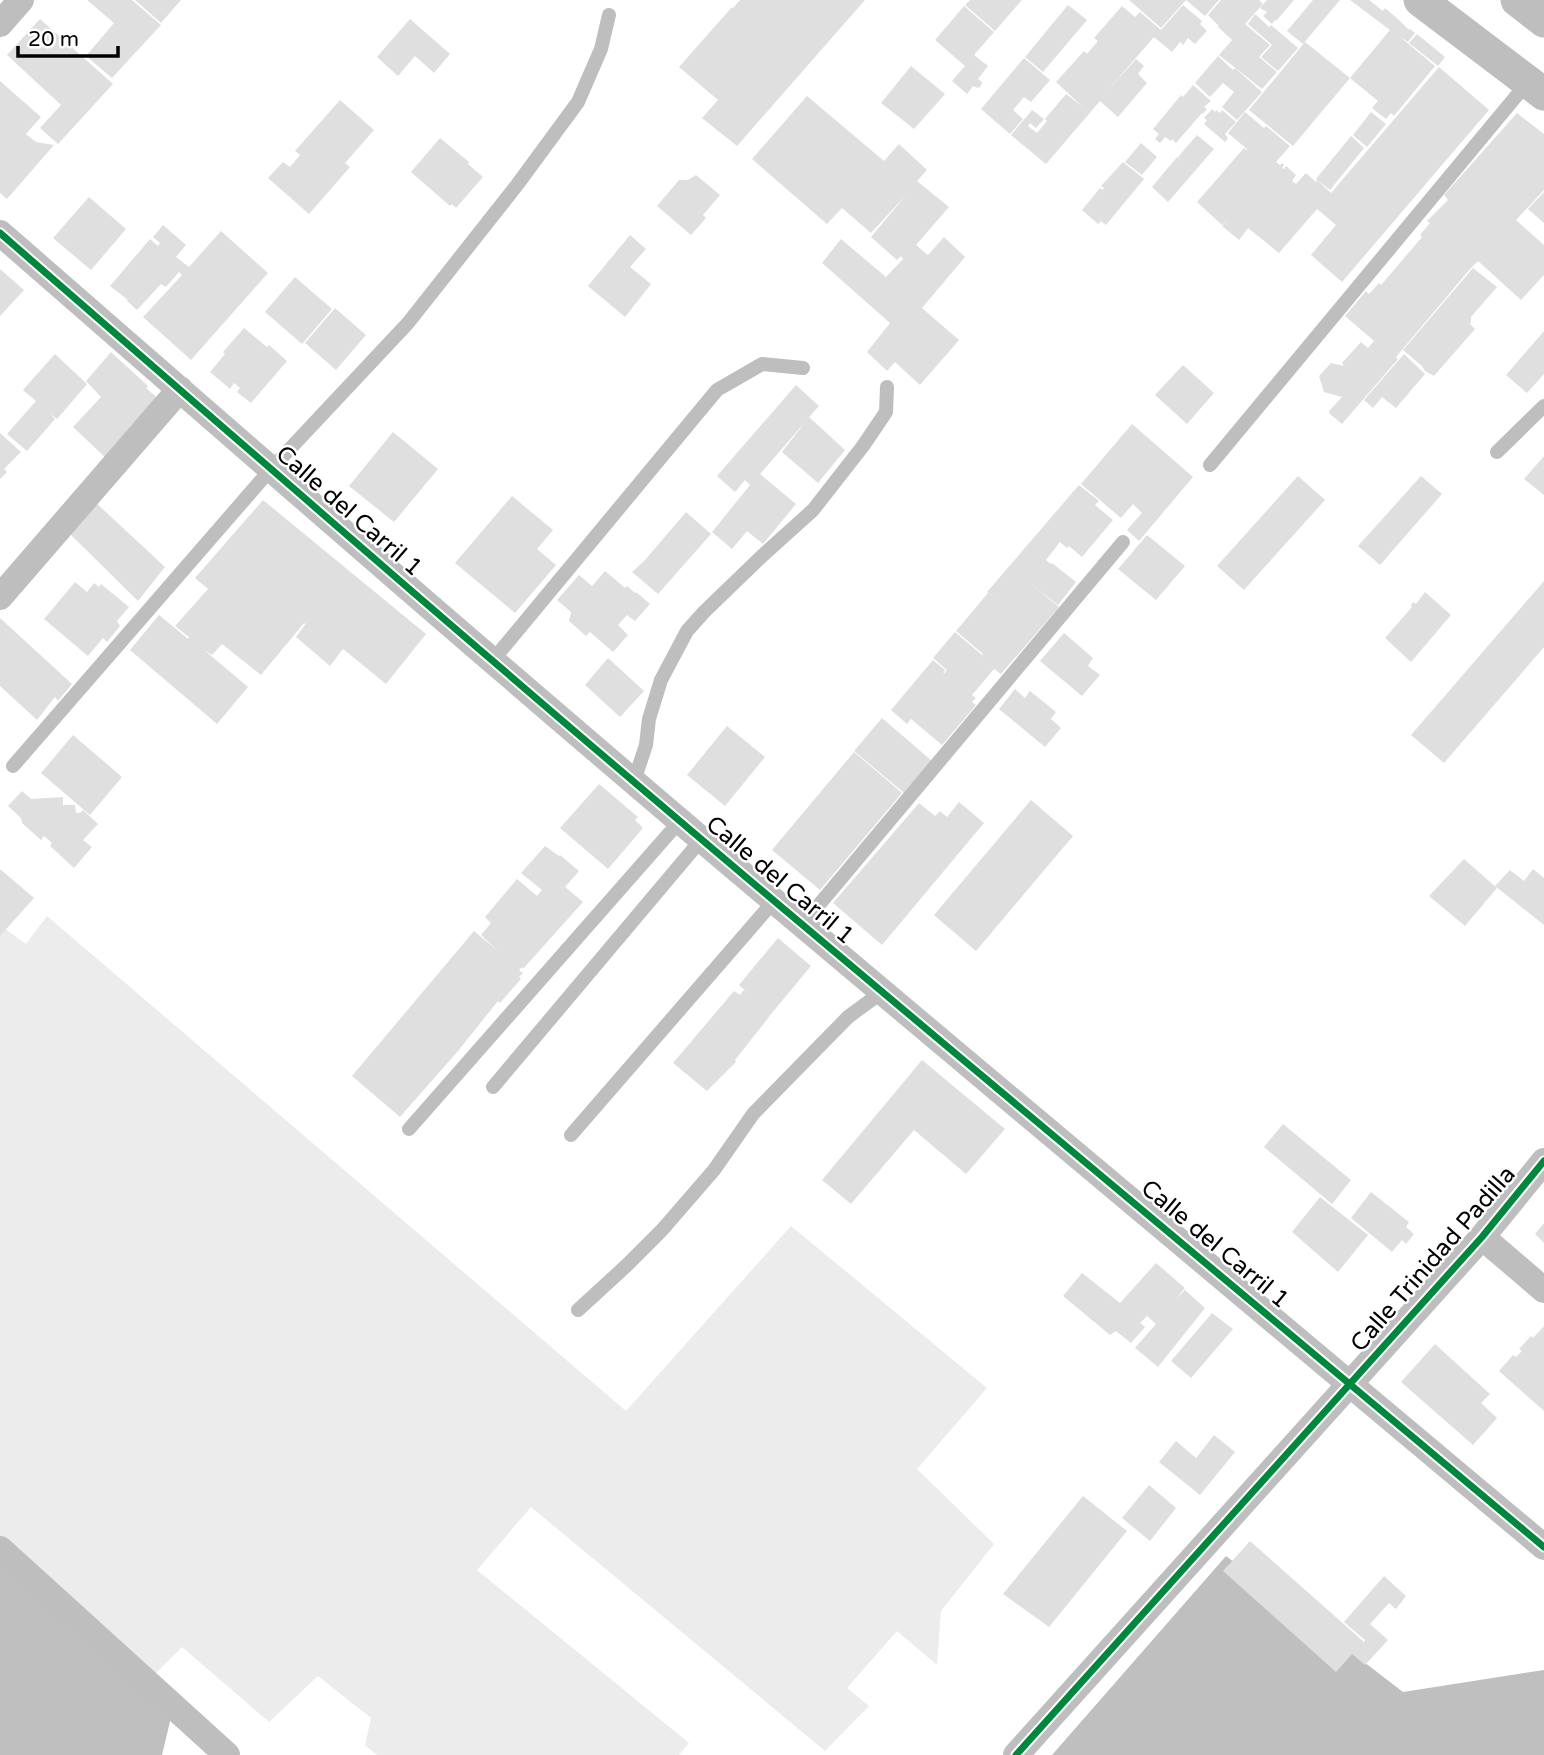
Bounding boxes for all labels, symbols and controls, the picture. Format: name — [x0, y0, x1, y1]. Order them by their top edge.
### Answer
scale bar — [18, 14, 117, 58]
text: 20 m — [28, 27, 79, 52]
street label: Calle del Carril 1 — [270, 439, 428, 583]
street label: Calle del Carril 1 — [700, 810, 860, 950]
street label: Calle Trinidad Padilla — [1344, 1160, 1522, 1358]
street label: Calle del Carril 1 — [1135, 1174, 1295, 1314]

